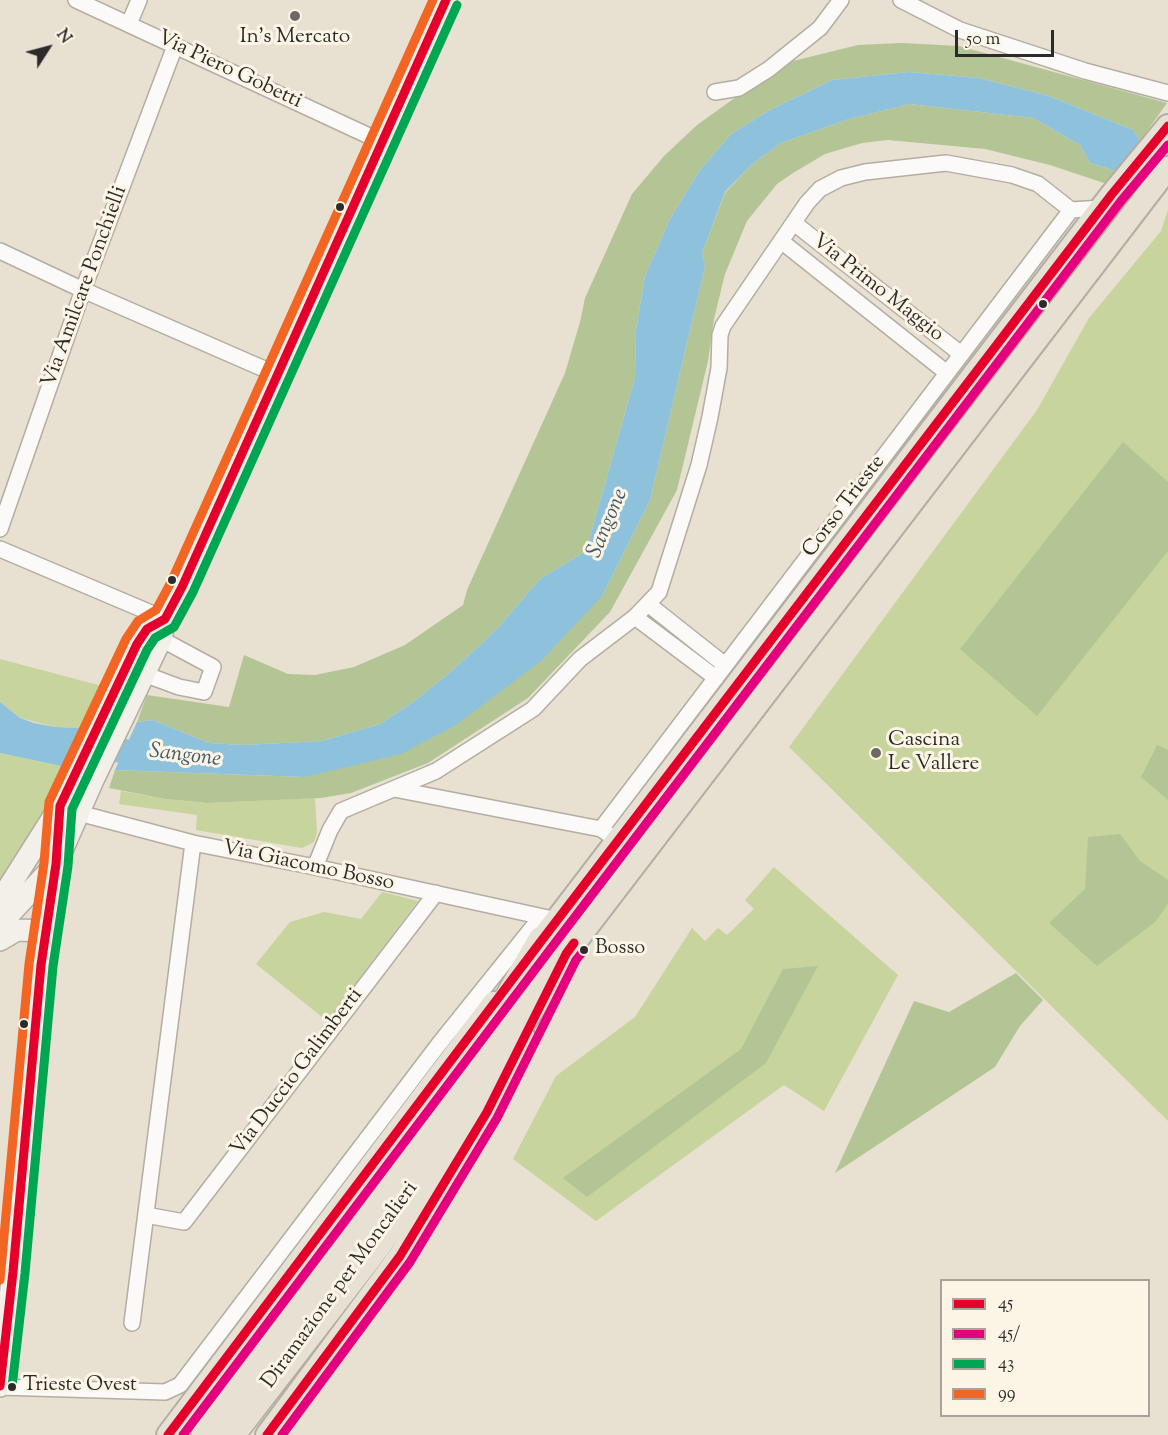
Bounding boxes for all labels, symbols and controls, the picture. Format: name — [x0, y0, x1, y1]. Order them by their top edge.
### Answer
marker: In's Mercato — [288, 9, 302, 23]
north arrow — [18, 18, 78, 78]
scale bar — [958, 18, 1057, 56]
text: N — [50, 25, 76, 49]
place label: In's Mercato — [240, 25, 350, 51]
street label: Via Piero Gobetti — [153, 26, 305, 116]
text: 50 m — [966, 27, 1000, 53]
street label: Via Amilcare Ponchielli — [38, 183, 134, 391]
unlabelled marker — [334, 201, 346, 213]
street label: Via Primo Maggio — [806, 230, 948, 348]
unlabelled marker — [1037, 298, 1049, 310]
street label: Corso Trieste — [798, 451, 892, 563]
water label: Sangone — [583, 486, 635, 562]
unlabelled marker — [166, 574, 178, 586]
place label: Cascina Le Vallere — [888, 728, 979, 778]
water label: Sangone — [148, 740, 222, 774]
marker: Cascina Le Vallere — [869, 746, 883, 760]
street label: Via Giacomo Bosso — [220, 836, 396, 898]
place label: Bosso — [595, 938, 645, 962]
marker: Bosso — [578, 944, 590, 956]
street label: Via Duccio Galimberti — [227, 984, 369, 1162]
unlabelled marker — [18, 1018, 30, 1030]
street label: Diramazione per Moncalieri — [257, 1178, 425, 1394]
legend — [940, 1279, 1150, 1417]
text: 45 — [998, 1291, 1013, 1317]
text: 45/ — [998, 1321, 1020, 1347]
text: 43 — [998, 1351, 1014, 1377]
place label: Trieste Ovest — [23, 1375, 137, 1399]
marker: Trieste Ovest — [6, 1381, 18, 1393]
text: 99 — [998, 1381, 1016, 1407]

